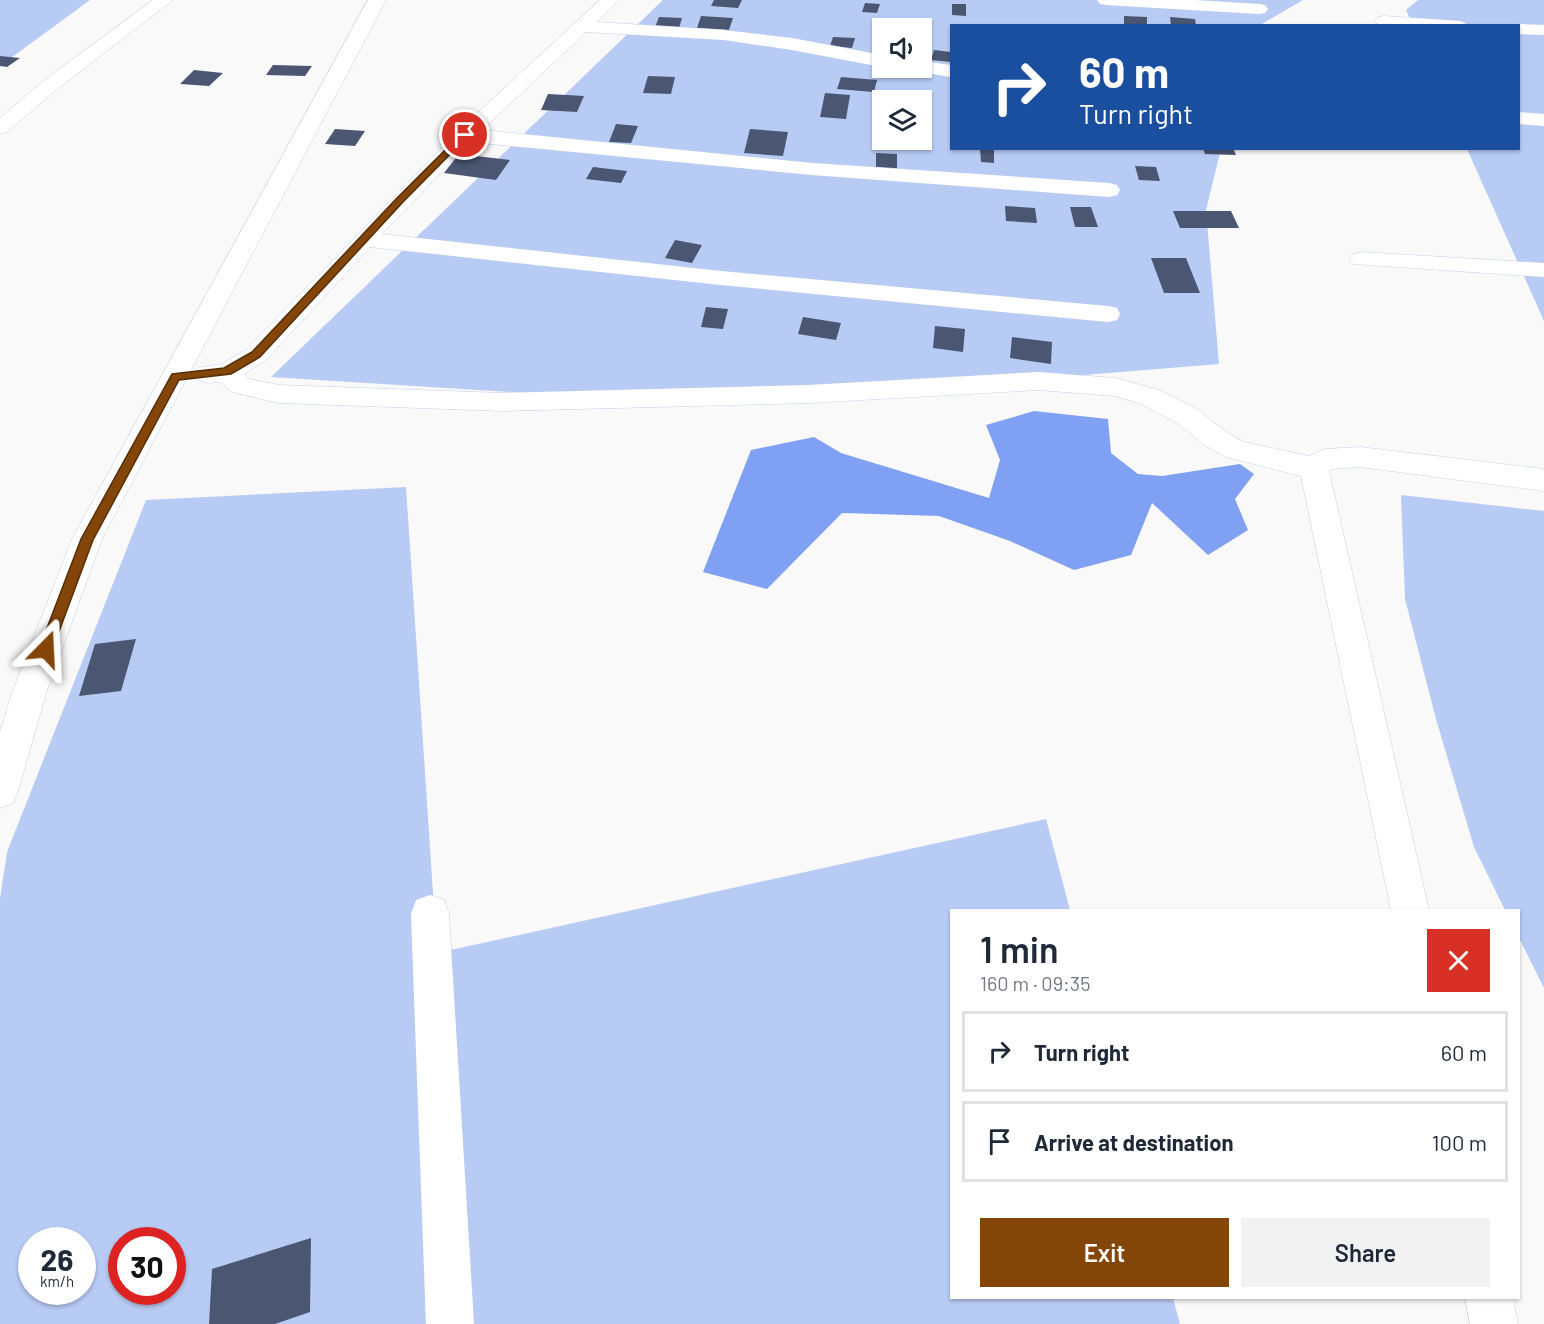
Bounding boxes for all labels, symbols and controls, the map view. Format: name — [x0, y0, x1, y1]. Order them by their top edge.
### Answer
map controls — [872, 18, 932, 150]
button: sound — [872, 18, 932, 78]
text: 60 m — [1079, 46, 1169, 96]
icon: right — [980, 48, 1058, 126]
button: layers — [872, 90, 932, 150]
text: Turn right — [1079, 97, 1193, 129]
pin — [439, 109, 490, 160]
icon: arrive — [448, 118, 481, 151]
position arrow — [14, 617, 78, 681]
text: 1 min — [980, 927, 1059, 970]
button: close — [1427, 929, 1490, 992]
text: 160 m · 09:35 — [980, 971, 1090, 995]
icon: right — [983, 1035, 1016, 1068]
text: Turn right — [1034, 1039, 1129, 1065]
text: 60 m — [1441, 1039, 1487, 1065]
icon: arrive — [983, 1125, 1016, 1158]
text: Arrive at destination — [1034, 1129, 1233, 1155]
text: 100 m — [1432, 1129, 1487, 1155]
button: Exit — [980, 1218, 1229, 1287]
button: Share — [1241, 1218, 1490, 1287]
speed limit sign: 30 — [108, 1227, 186, 1305]
text: 26 — [41, 1241, 73, 1277]
text: km/h — [40, 1272, 74, 1290]

